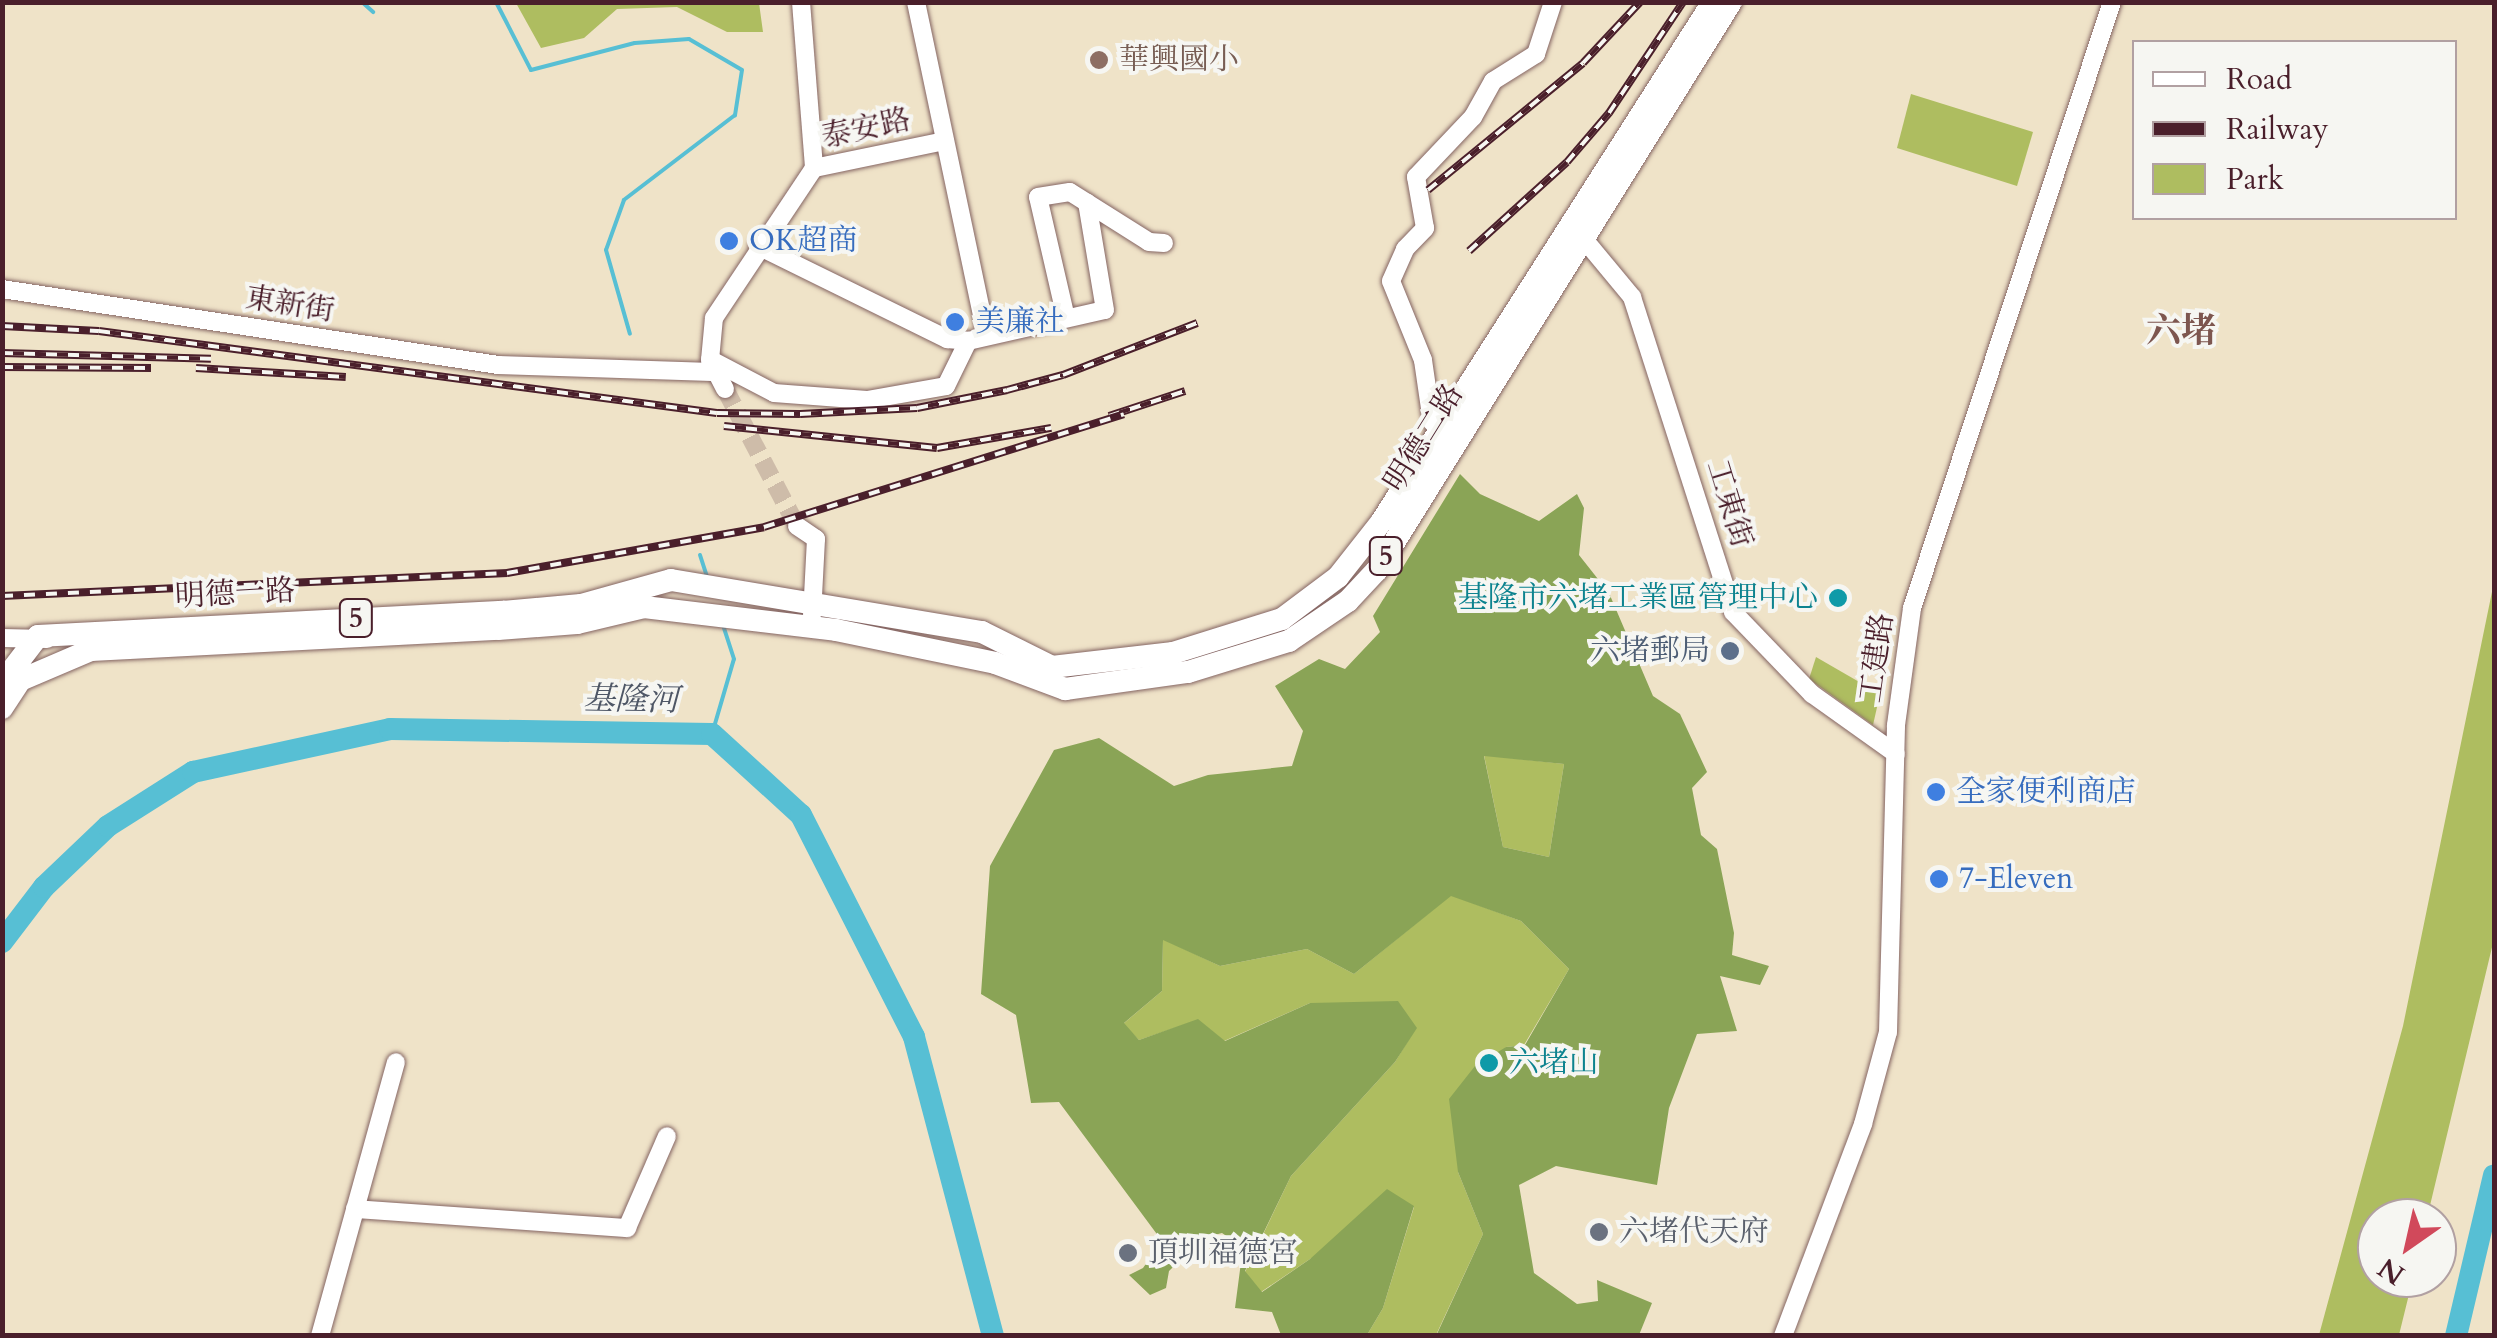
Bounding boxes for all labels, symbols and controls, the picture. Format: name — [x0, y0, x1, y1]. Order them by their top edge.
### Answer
legend — [2132, 40, 2457, 220]
place label: 華興國小 — [1119, 42, 1239, 78]
marker: 華興國小 — [1088, 49, 1110, 71]
text: Road — [2226, 59, 2292, 100]
street label: 泰安路 — [818, 102, 914, 156]
text: Railway — [2226, 109, 2329, 150]
text: Park — [2226, 159, 2284, 200]
place label: OK超商 — [749, 223, 857, 259]
marker: OK超商 — [718, 230, 740, 252]
street label: 東新街 — [243, 280, 337, 330]
place label: 美廉社 — [975, 304, 1065, 340]
district label: 六堵 — [2146, 310, 2216, 352]
marker: 美廉社 — [944, 311, 966, 333]
street label: 明德二路 — [1377, 378, 1471, 498]
street label: 工東街 — [1699, 456, 1759, 552]
road number: 5 — [1368, 533, 1404, 579]
street label: 明德一路 — [174, 573, 296, 615]
place label: 基隆市六堵工業區管理中心 — [1458, 580, 1818, 616]
marker: 基隆市六堵工業區管理中心 — [1827, 587, 1849, 609]
road number: 5 — [338, 595, 374, 641]
street label: 工建路 — [1853, 611, 1901, 705]
place label: 六堵郵局 — [1590, 633, 1710, 669]
marker: 六堵郵局 — [1719, 640, 1741, 662]
water label: 基隆河 — [583, 680, 679, 720]
place label: 全家便利商店 — [1956, 774, 2136, 810]
marker: 全家便利商店 — [1925, 781, 1947, 803]
place label: 7-Eleven — [1959, 861, 2073, 897]
marker: 7-Eleven — [1928, 868, 1950, 890]
place label: 六堵山 — [1509, 1045, 1599, 1081]
marker: 六堵山 — [1478, 1052, 1500, 1074]
north arrow — [2357, 1198, 2457, 1298]
place label: 六堵代天府 — [1619, 1214, 1769, 1250]
marker: 六堵代天府 — [1588, 1221, 1610, 1243]
place label: 頂圳福德宮 — [1148, 1235, 1298, 1271]
marker: 頂圳福德宮 — [1117, 1242, 1139, 1264]
text: N — [2371, 1249, 2412, 1294]

